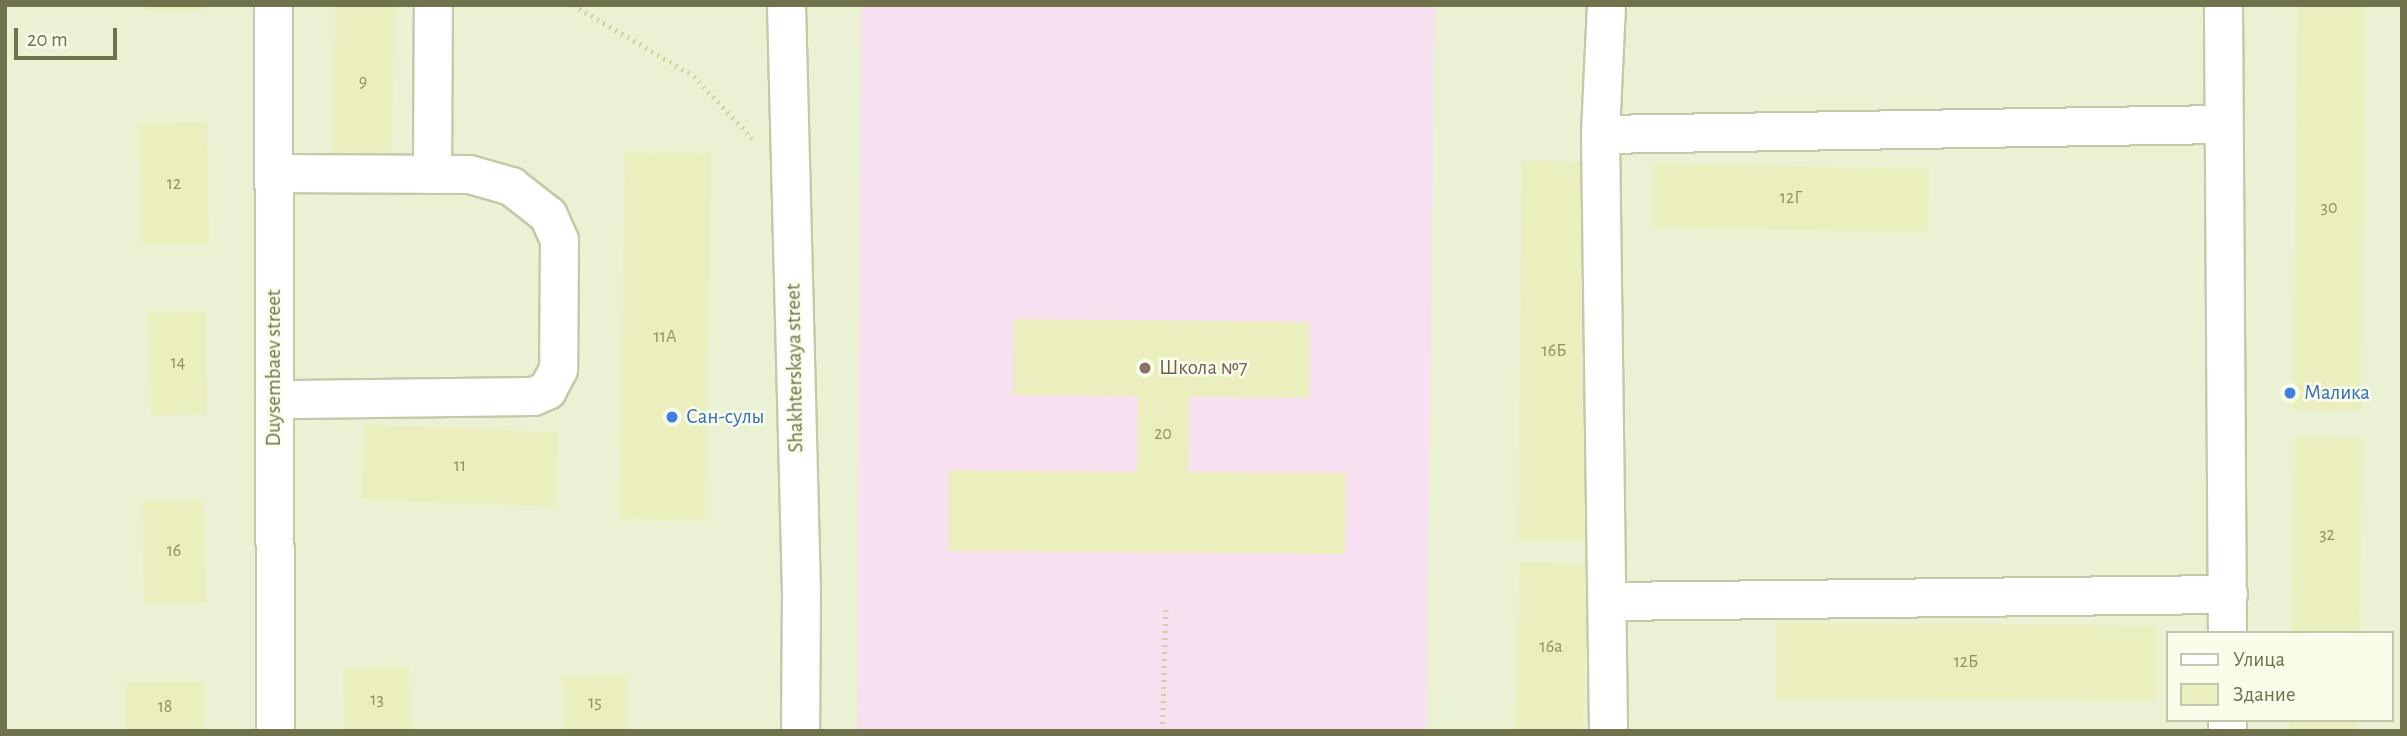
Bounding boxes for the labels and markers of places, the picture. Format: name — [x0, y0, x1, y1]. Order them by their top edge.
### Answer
place label: Школа №7 — [1159, 355, 1248, 381]
marker: Школа №7 — [1137, 360, 1153, 376]
place label: Малика — [2304, 380, 2370, 406]
marker: Малика — [2282, 385, 2298, 401]
place label: Сан-сулы — [686, 404, 764, 430]
marker: Сан-сулы — [664, 409, 680, 425]

